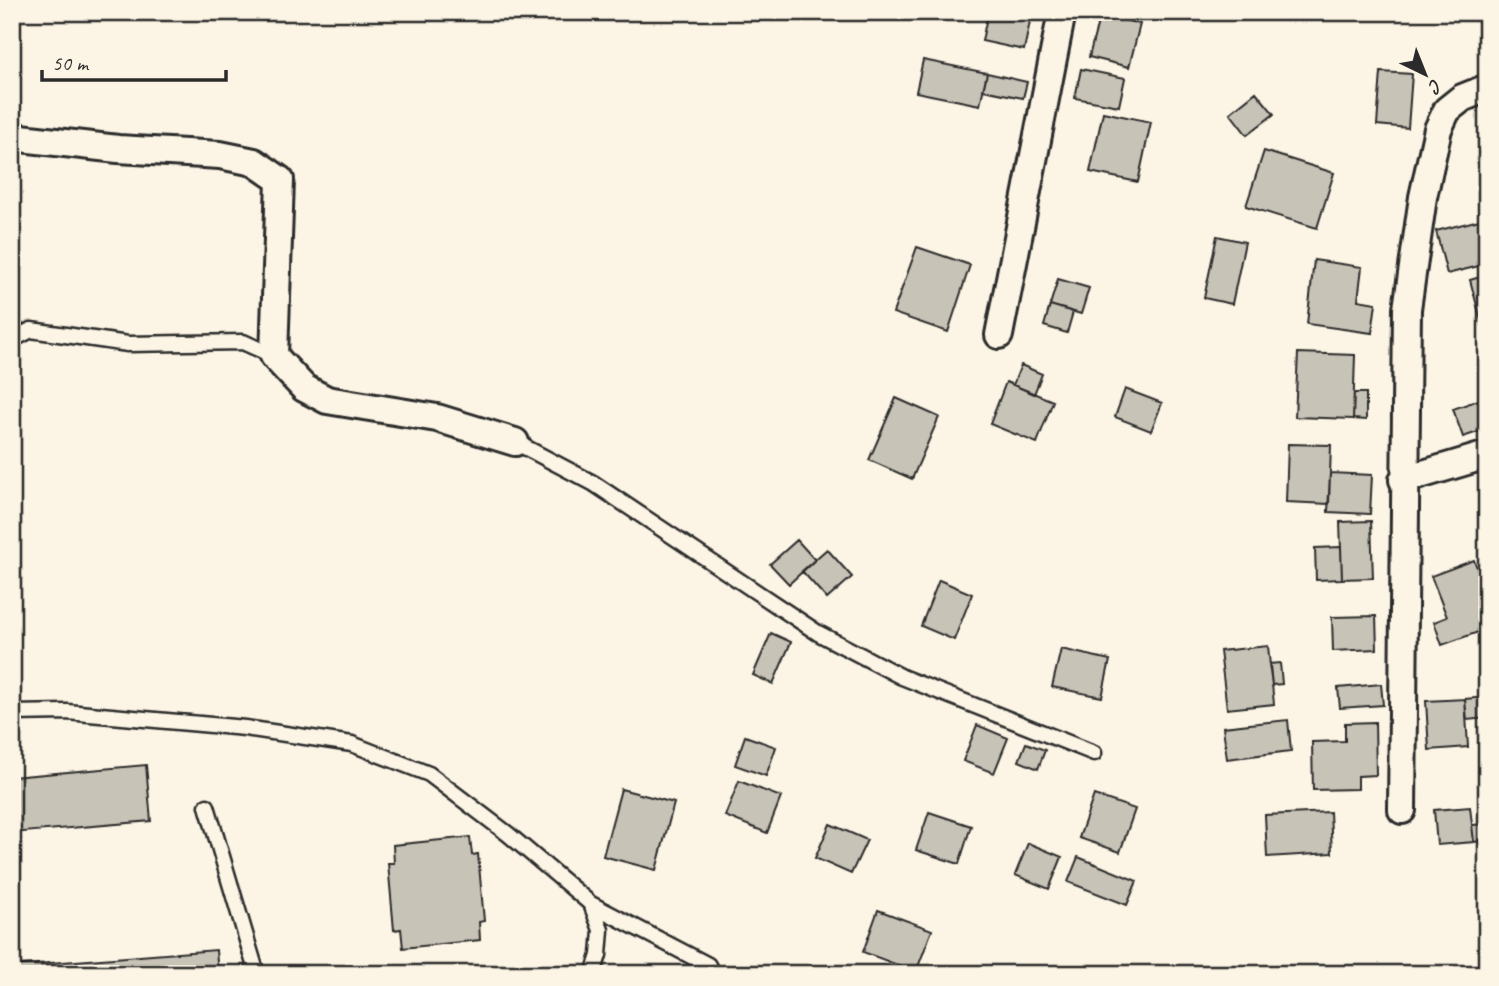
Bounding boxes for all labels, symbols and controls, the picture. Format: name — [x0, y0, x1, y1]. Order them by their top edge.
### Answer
scale bar — [42, 38, 226, 82]
north arrow — [1390, 38, 1460, 108]
text: 50 m — [52, 50, 90, 76]
text: С — [1422, 74, 1448, 99]

